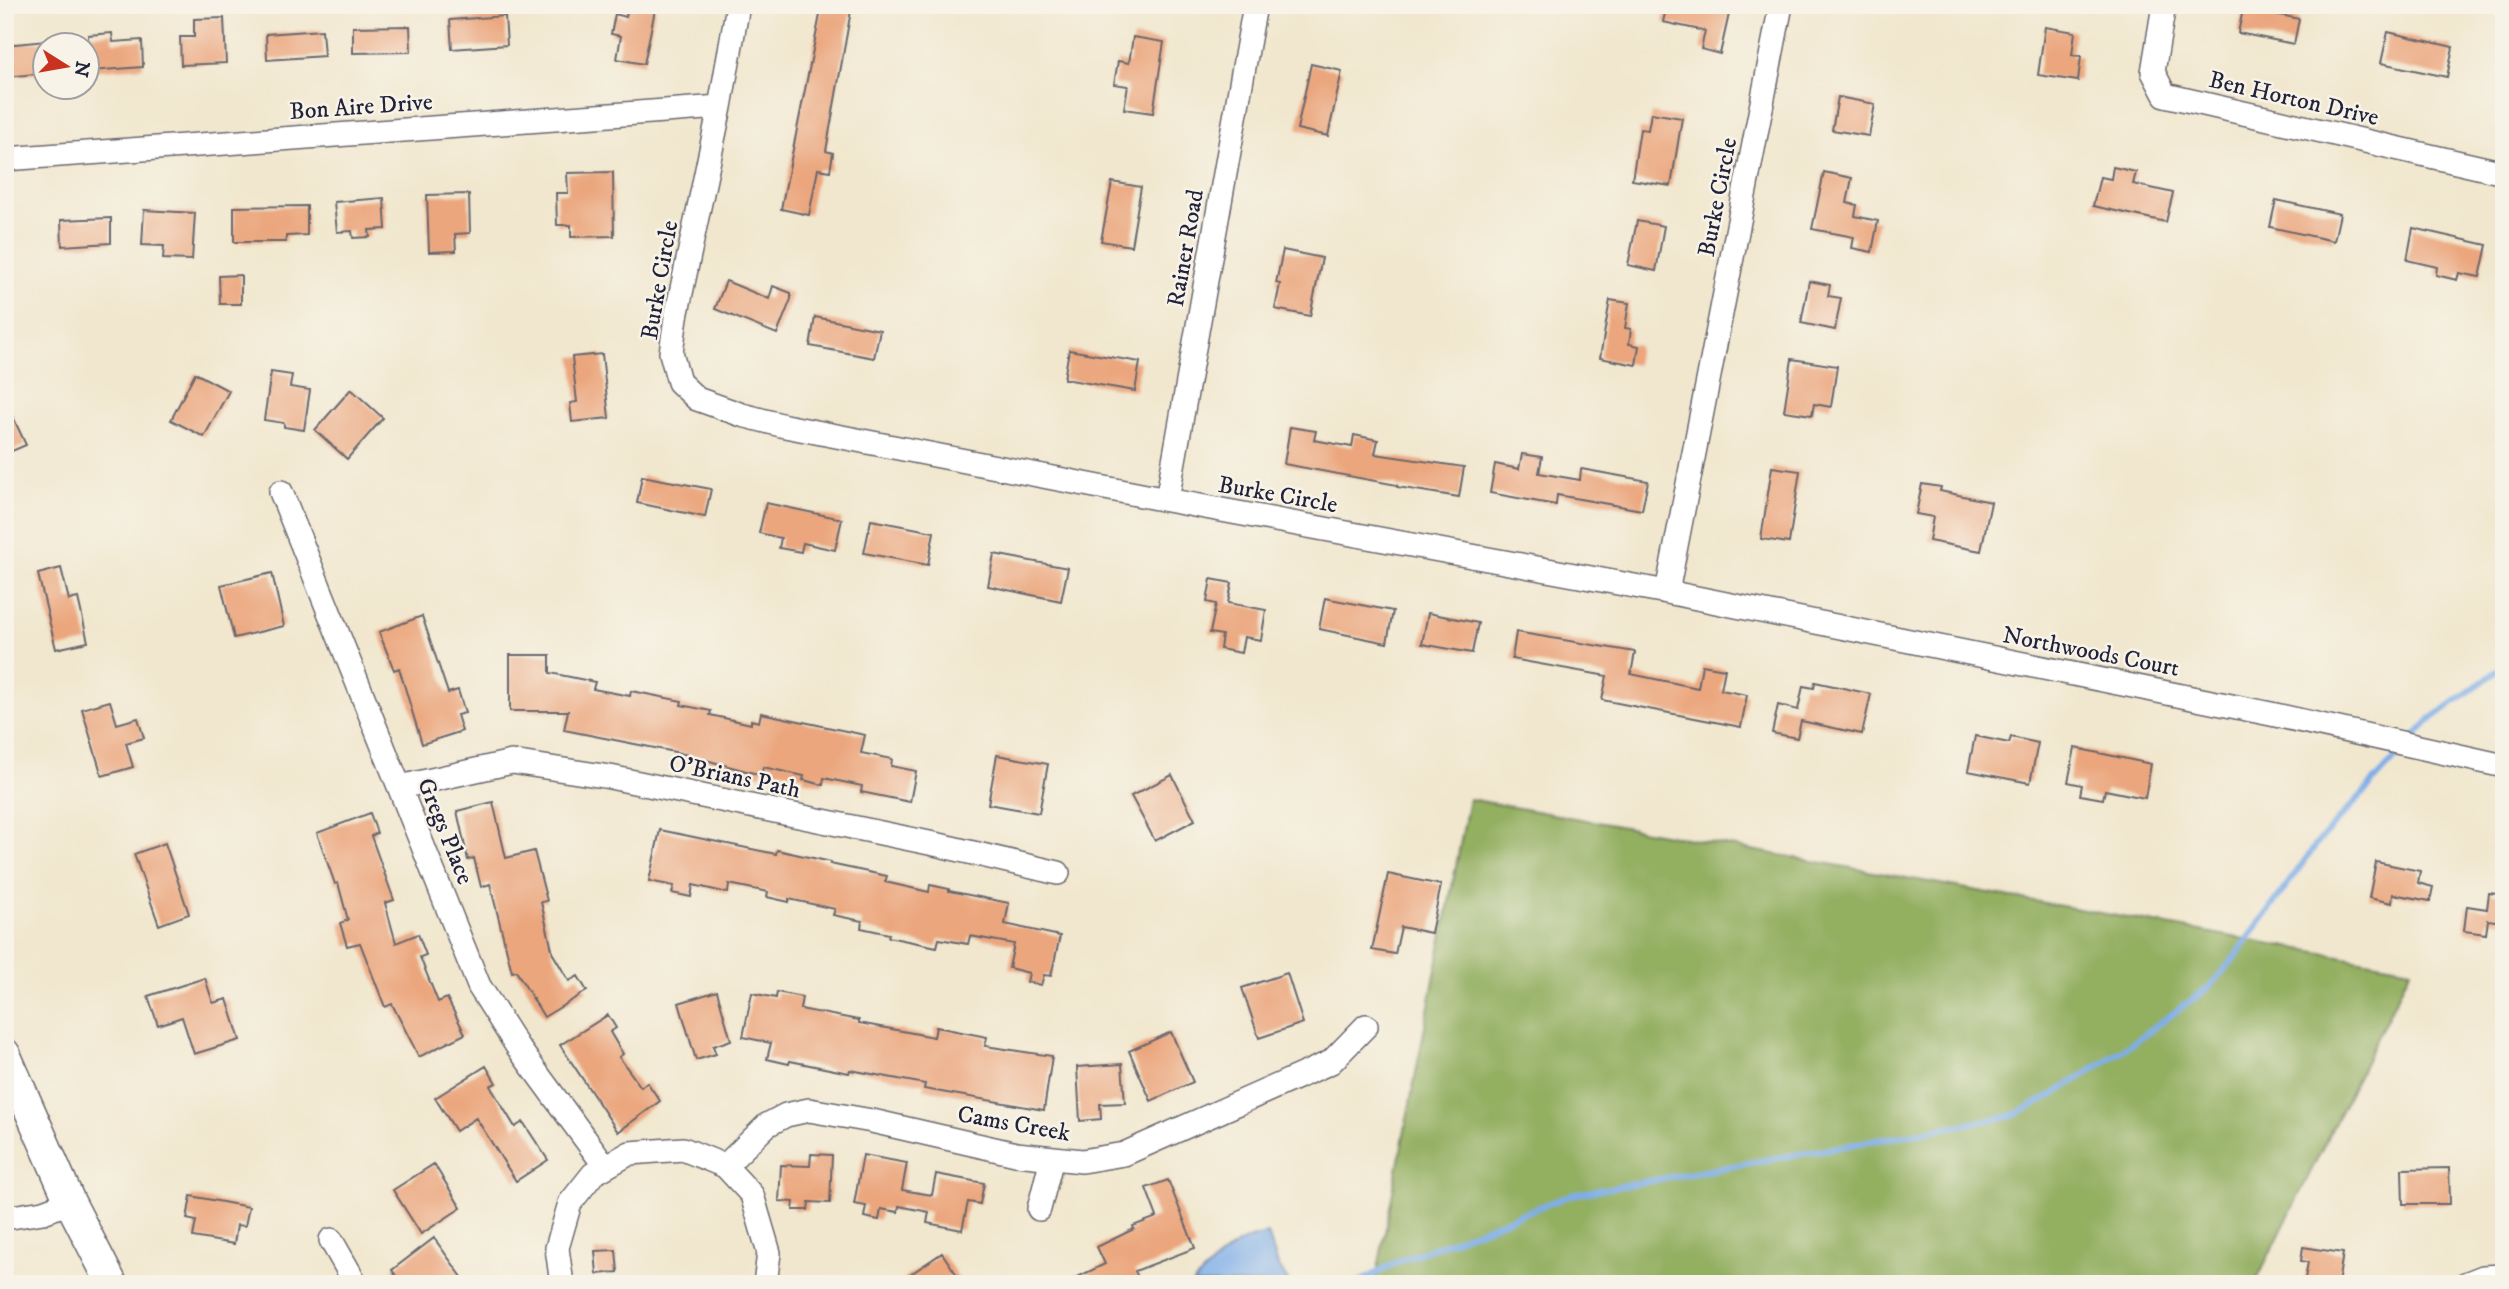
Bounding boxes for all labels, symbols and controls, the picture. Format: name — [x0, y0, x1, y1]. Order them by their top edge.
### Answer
north arrow — [32, 32, 102, 102]
text: N — [68, 59, 94, 79]
street label: Ben Horton Drive — [2206, 65, 2382, 133]
street label: Bon Aire Drive — [288, 87, 434, 127]
street label: Burke Circle — [1692, 135, 1744, 259]
street label: Rainer Road — [1161, 187, 1211, 309]
street label: Burke Circle — [635, 218, 685, 342]
street label: Burke Circle — [1216, 470, 1340, 520]
street label: Northwoods Court — [2000, 620, 2182, 684]
street label: O'Brians Path — [666, 748, 804, 806]
street label: Gregs Place — [410, 774, 480, 889]
street label: Cams Creek — [955, 1099, 1073, 1149]

